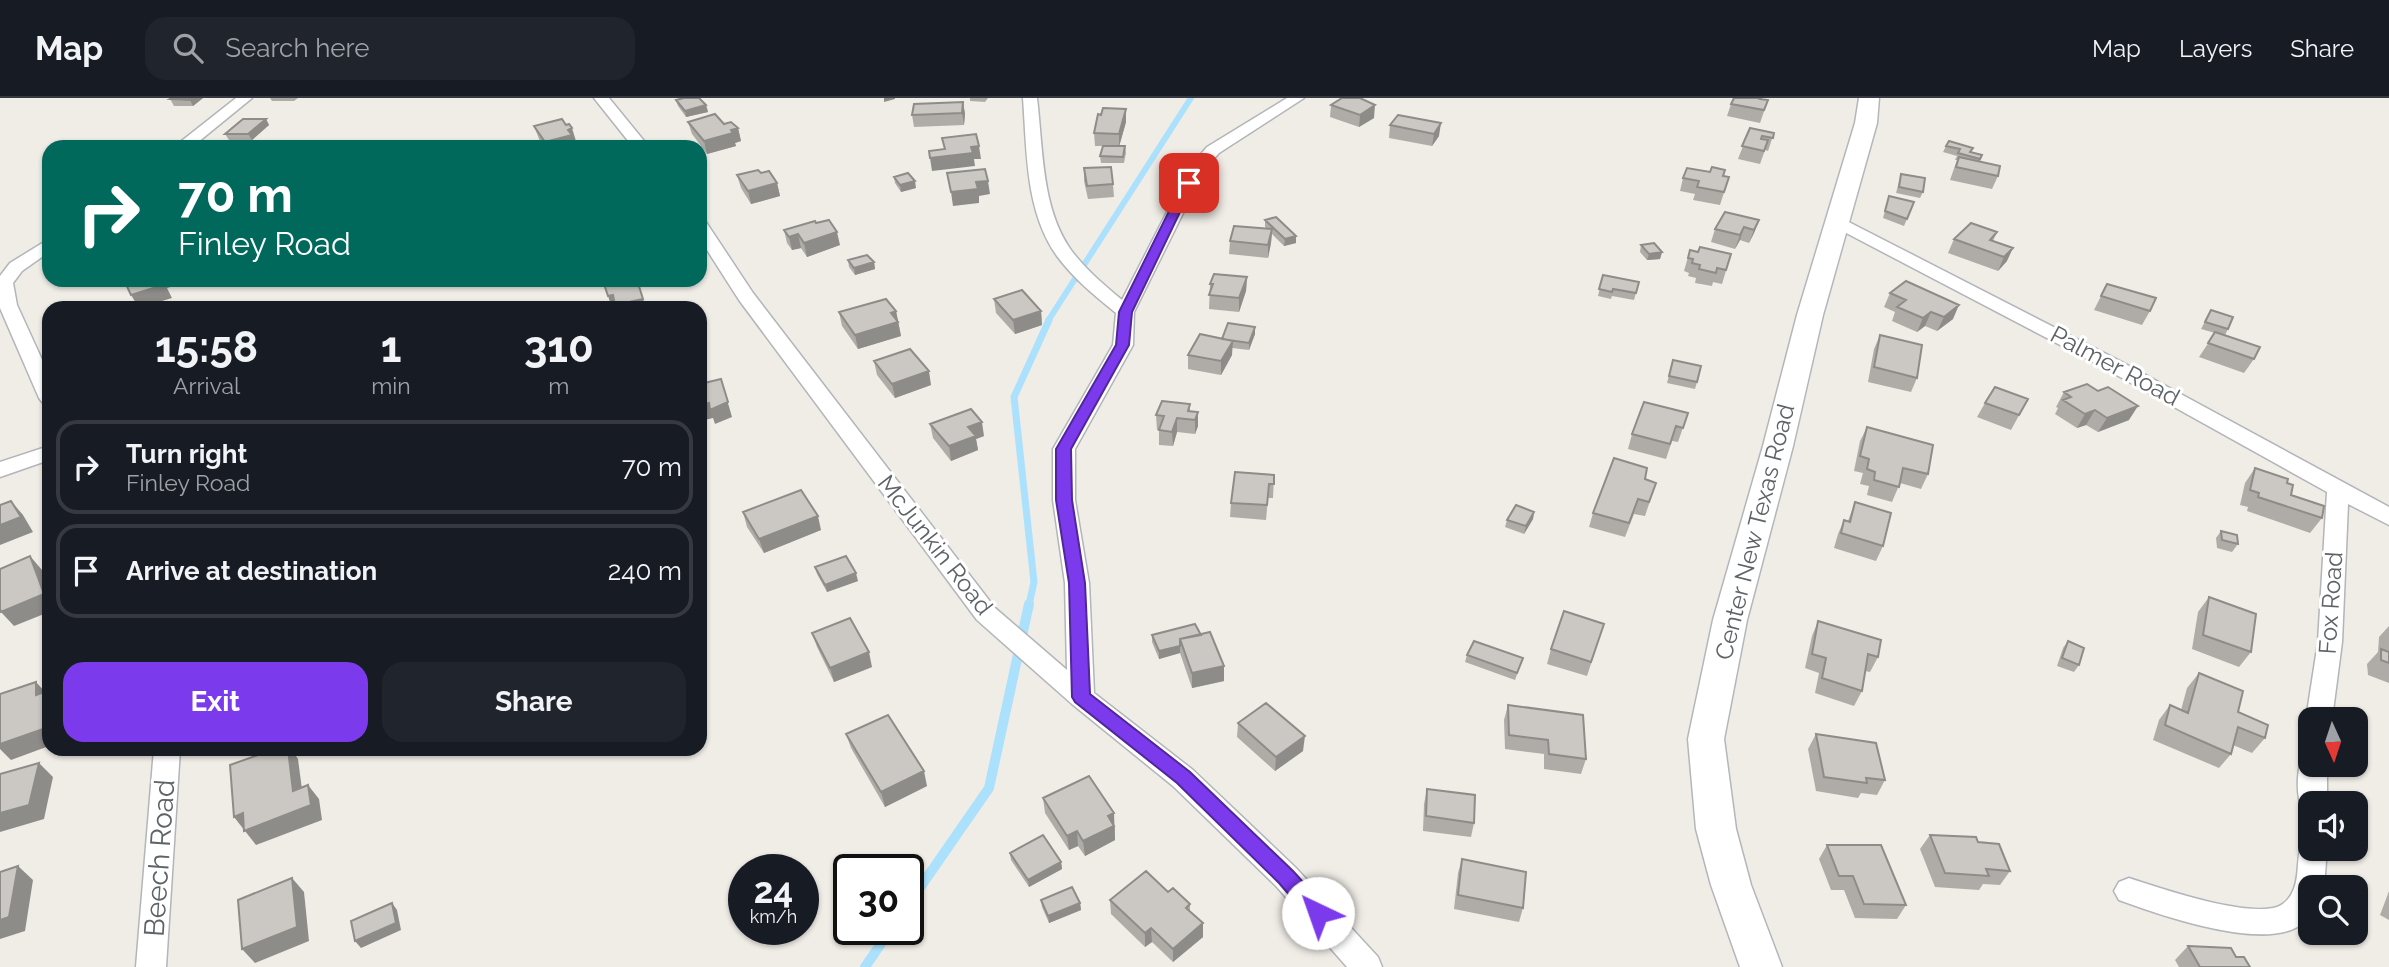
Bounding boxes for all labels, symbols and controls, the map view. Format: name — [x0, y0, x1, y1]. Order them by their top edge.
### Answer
search box — [145, 17, 635, 80]
text: Map — [35, 29, 103, 68]
icon: search — [169, 29, 207, 67]
text: Search here — [225, 33, 370, 63]
text: Map — [2092, 34, 2141, 63]
text: Layers — [2179, 34, 2252, 63]
text: Share — [2290, 34, 2354, 63]
pin — [1159, 153, 1219, 213]
icon: arrive — [1170, 164, 1208, 202]
text: 70 m — [178, 166, 293, 223]
icon: right — [63, 168, 154, 259]
text: Finley Road — [178, 225, 351, 262]
street label: Palmer Road — [2046, 319, 2185, 412]
text: 15:58 — [155, 323, 258, 372]
text: 1 — [381, 323, 401, 372]
text: 310 — [524, 323, 594, 372]
text: Arrival — [173, 372, 240, 399]
text: min — [371, 372, 411, 399]
text: m — [548, 372, 569, 399]
street label: Center New Texas Road — [1709, 401, 1800, 663]
text: Turn right — [126, 439, 247, 469]
icon: right — [67, 448, 105, 486]
text: 70 m — [622, 452, 682, 482]
text: Finley Road — [126, 469, 250, 496]
street label: McJunkin Road — [872, 469, 999, 620]
street label: Fox Road — [2312, 551, 2349, 655]
icon: arrive — [67, 552, 105, 590]
text: Arrive at destination — [126, 556, 377, 586]
text: 240 m — [608, 556, 682, 586]
button: Exit — [63, 662, 368, 742]
button: Share — [382, 662, 686, 742]
north arrow — [2298, 707, 2368, 777]
map controls — [2298, 707, 2368, 945]
street label: Beech Road — [138, 778, 181, 938]
button: sound — [2298, 791, 2368, 861]
speed limit sign: 30 — [833, 854, 924, 945]
text: 24 — [754, 870, 793, 911]
button: search — [2298, 875, 2368, 945]
position arrow — [1281, 876, 1355, 950]
text: km/h — [750, 906, 797, 927]

